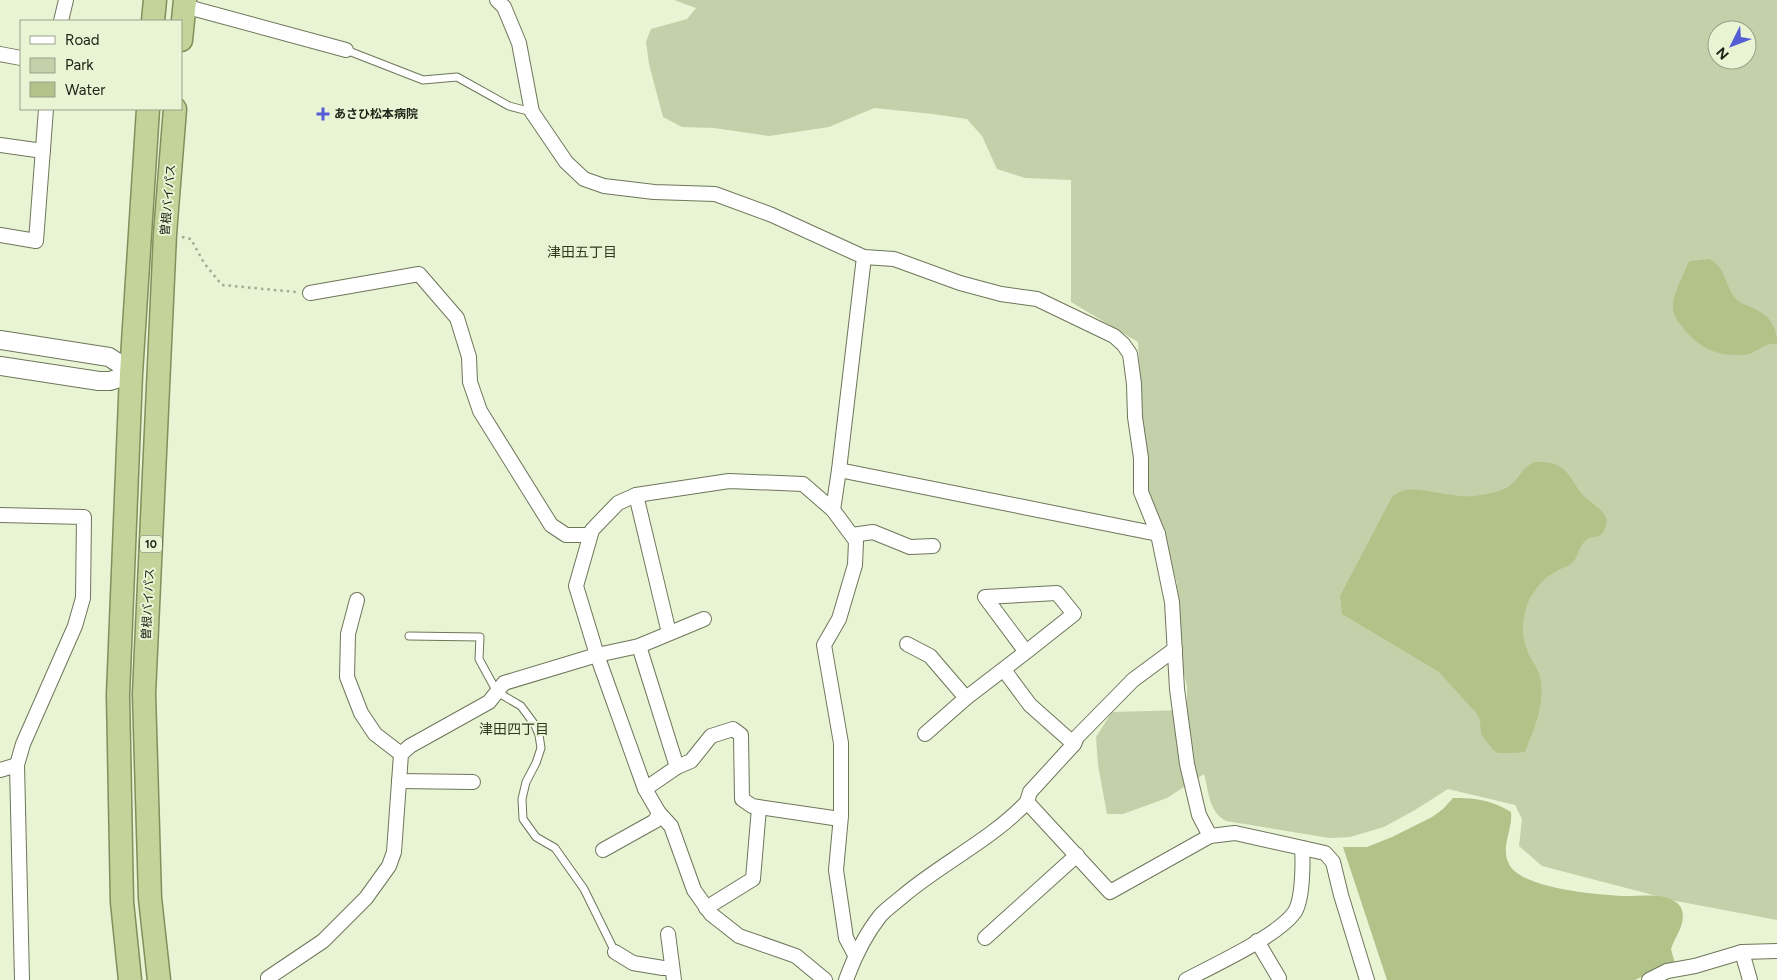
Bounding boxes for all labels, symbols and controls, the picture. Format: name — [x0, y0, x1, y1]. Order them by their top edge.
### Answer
legend — [20, 20, 182, 110]
north arrow — [1707, 20, 1757, 70]
text: Road — [65, 31, 100, 49]
text: N — [1713, 44, 1733, 63]
text: Park — [65, 56, 94, 74]
text: Water — [65, 81, 105, 99]
marker: あさひ松本病院 — [316, 107, 330, 121]
place label: あさひ松本病院 — [334, 107, 418, 121]
street label: 曽根バイパス — [158, 164, 178, 236]
district label: 津田五丁目 — [547, 244, 617, 261]
road number: 10 — [140, 536, 162, 552]
street label: 曽根バイパス — [139, 568, 157, 640]
district label: 津田四丁目 — [479, 721, 549, 738]

